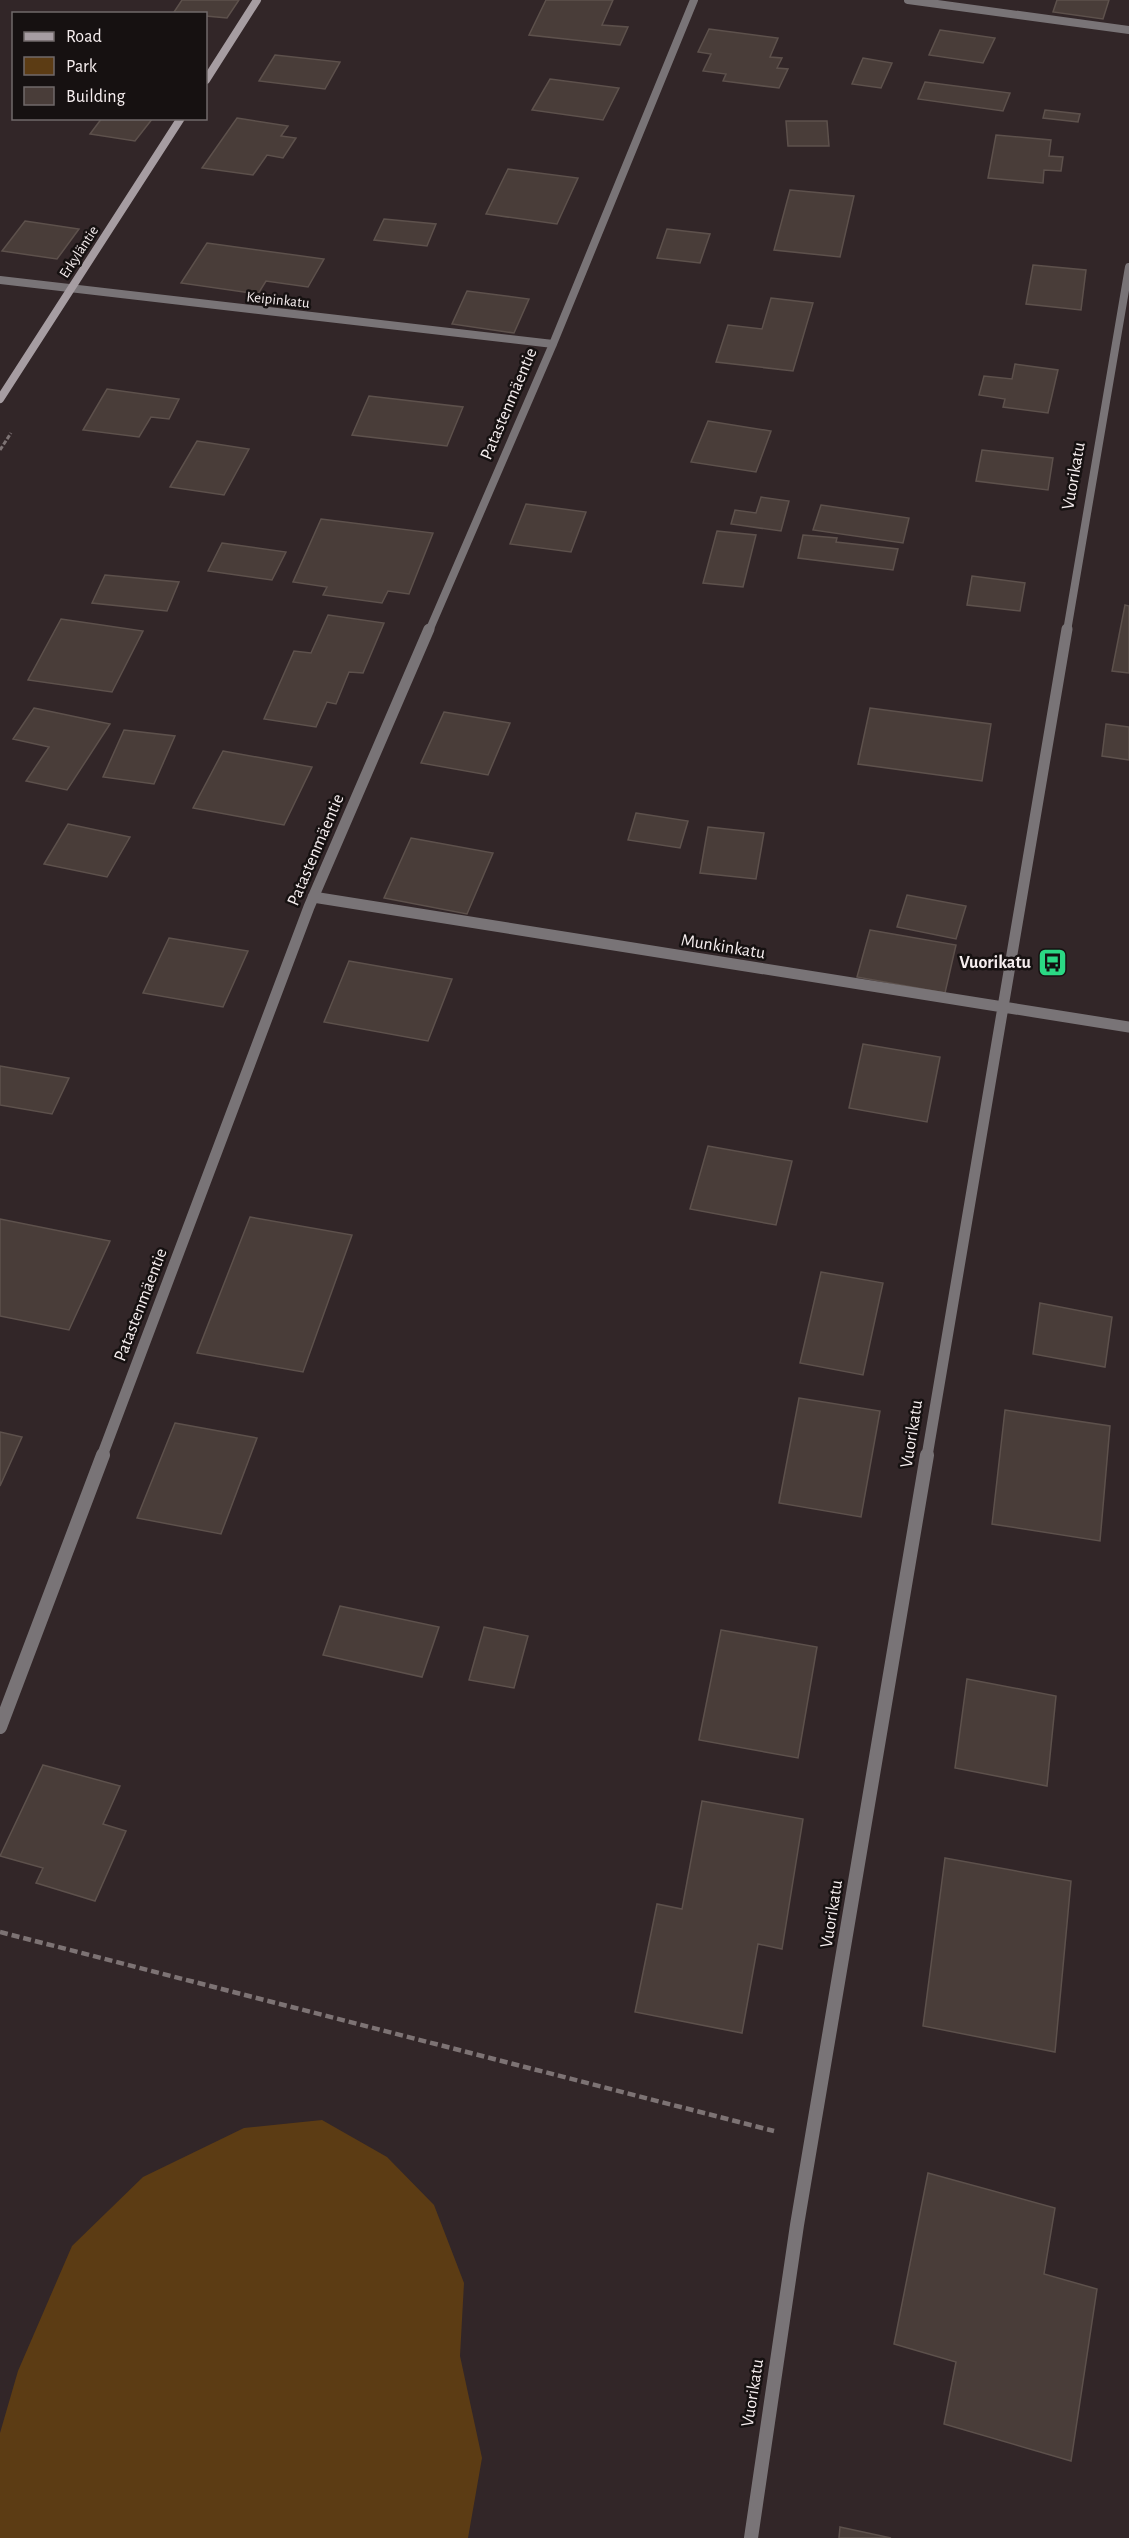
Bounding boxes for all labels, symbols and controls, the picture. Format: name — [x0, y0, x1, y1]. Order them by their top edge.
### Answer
legend — [12, 12, 207, 120]
text: Road — [66, 28, 102, 46]
text: Park — [66, 58, 98, 76]
text: Building — [66, 88, 126, 106]
street label: Erkyläntie — [57, 223, 101, 281]
street label: Keipinkatu — [246, 289, 311, 311]
street label: Patastenmäentie — [477, 345, 541, 463]
street label: Vuorikatu — [1059, 441, 1089, 511]
street label: Patastenmäentie — [284, 791, 348, 909]
street label: Munkinkatu — [680, 931, 766, 963]
bus stop icon: Vuorikatu — [1036, 947, 1068, 979]
place label: Vuorikatu — [959, 954, 1032, 972]
street label: Patastenmäentie — [111, 1246, 171, 1364]
street label: Vuorikatu — [898, 1399, 926, 1469]
street label: Vuorikatu — [818, 1879, 846, 1949]
street label: Vuorikatu — [739, 2358, 767, 2428]

